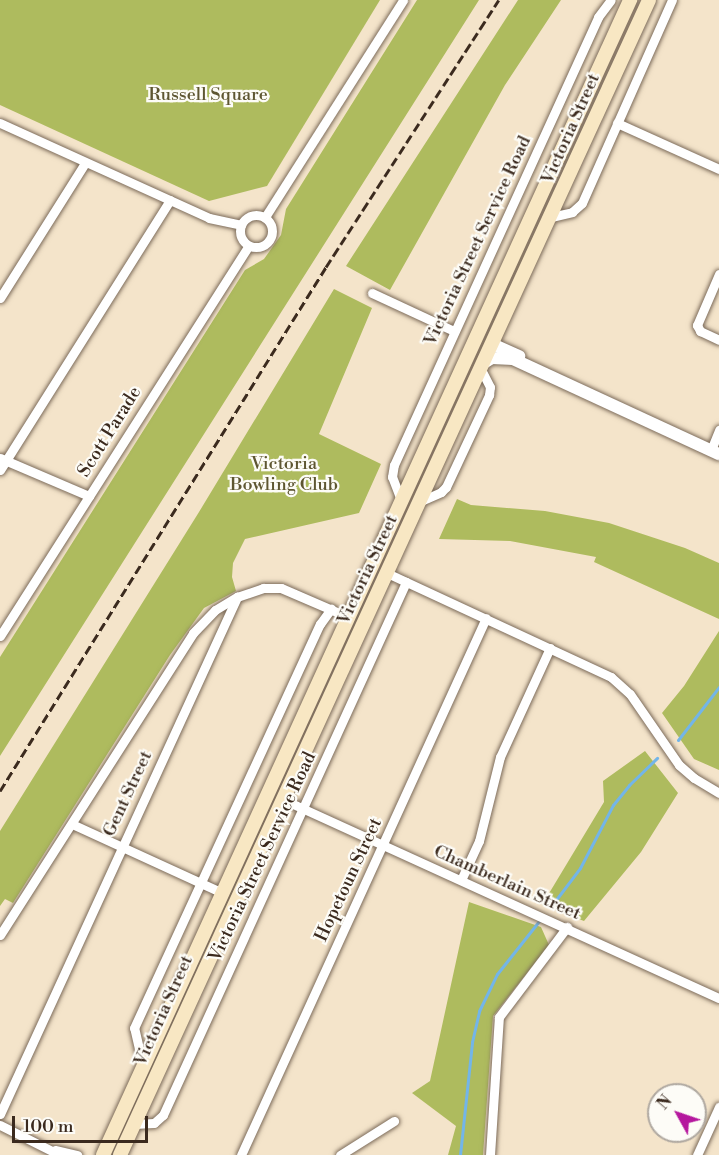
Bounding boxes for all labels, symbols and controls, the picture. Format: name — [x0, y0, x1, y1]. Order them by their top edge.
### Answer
street label: Victoria Street — [537, 70, 605, 188]
park label: Russell Square — [148, 84, 268, 106]
street label: Victoria Street Service Road — [420, 133, 536, 349]
street label: Scott Parade — [74, 383, 146, 481]
park label: Victoria Bowling Club — [230, 454, 338, 496]
street label: Victoria Street — [333, 512, 403, 628]
street label: Gent Street — [99, 748, 157, 840]
street label: Victoria Street Service Road — [205, 749, 321, 965]
street label: Hopetoun Street — [311, 815, 387, 945]
street label: Chamberlain Street — [430, 841, 584, 925]
street label: Victoria Street — [130, 952, 198, 1070]
north arrow — [647, 1083, 707, 1143]
text: N — [653, 1091, 676, 1114]
scale bar — [15, 1104, 152, 1142]
text: 100 m — [23, 1115, 74, 1138]

